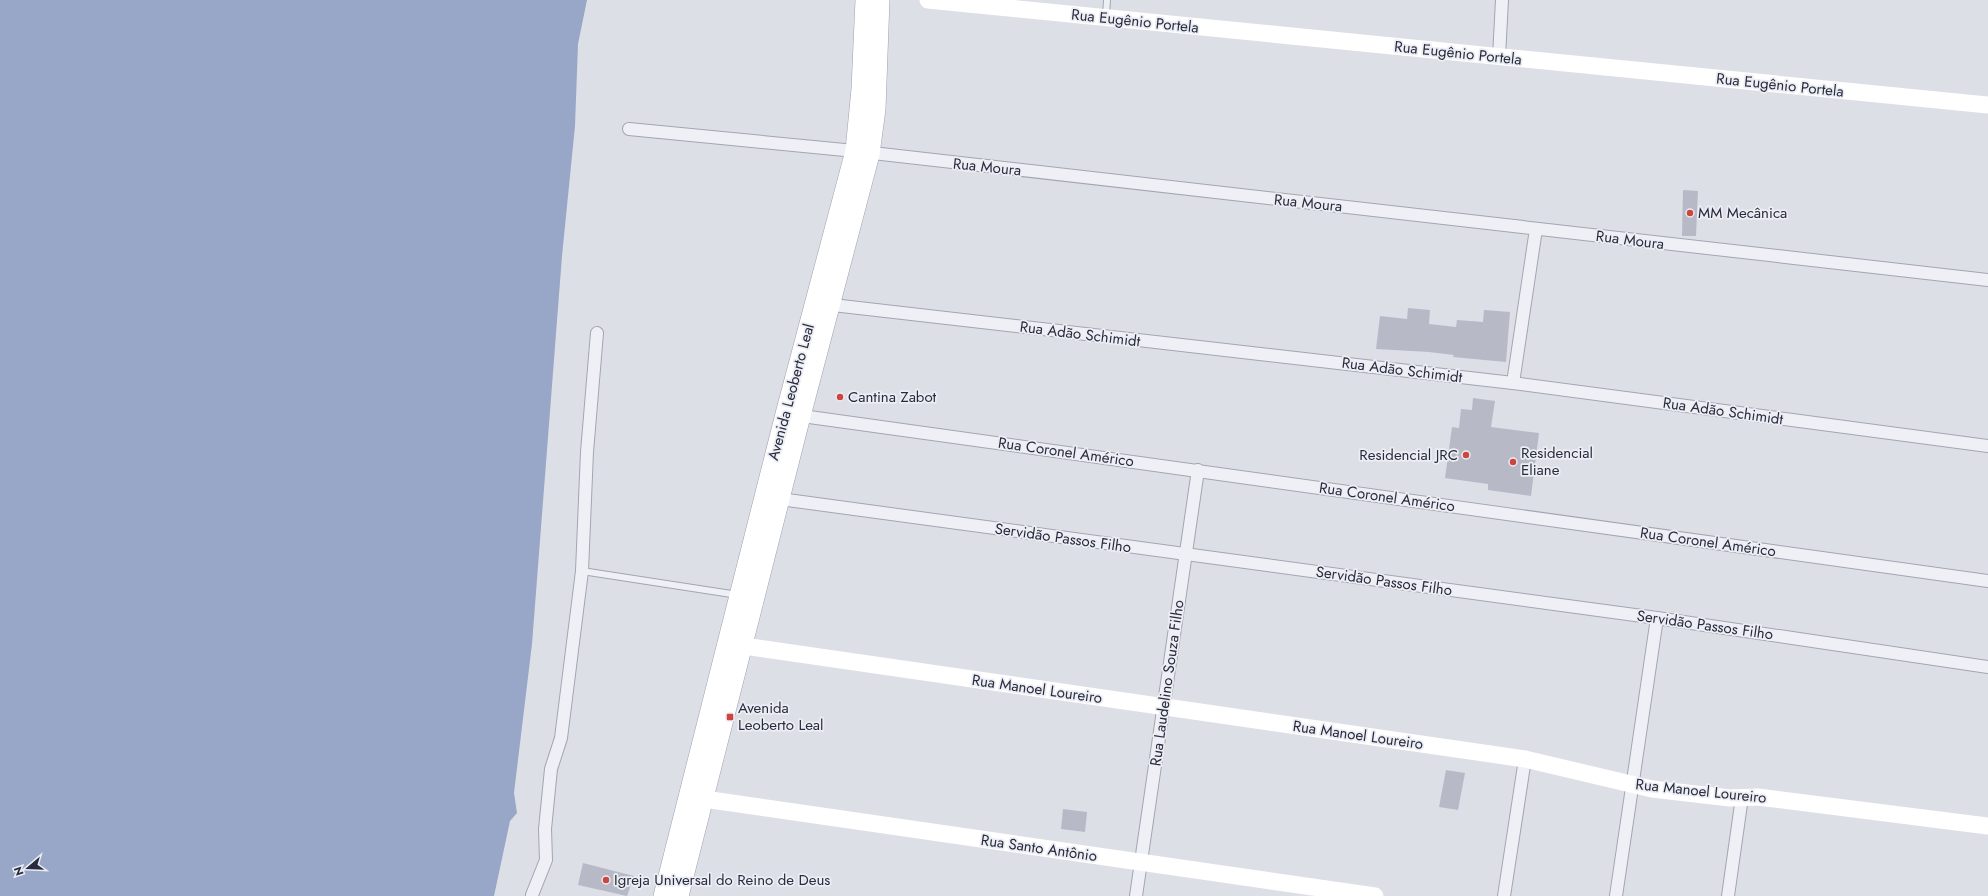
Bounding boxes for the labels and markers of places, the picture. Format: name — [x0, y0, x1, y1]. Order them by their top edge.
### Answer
place label: MM Mecânica — [1698, 202, 1787, 224]
marker: MM Mecânica — [1685, 208, 1695, 218]
place label: Cantina Zabot — [848, 386, 937, 408]
marker: Cantina Zabot — [835, 392, 845, 402]
place label: Residencial Eliane — [1521, 442, 1593, 481]
place label: Residencial JRC — [1359, 444, 1458, 466]
marker: Residencial JRC — [1461, 450, 1471, 460]
marker: Residencial Eliane — [1508, 457, 1518, 467]
place label: Avenida Leoberto Leal — [738, 697, 824, 736]
marker: Avenida Leoberto Leal — [725, 712, 735, 722]
place label: Igreja Universal do Reino de Deus — [614, 869, 830, 891]
marker: Igreja Universal do Reino de Deus — [601, 875, 611, 885]

